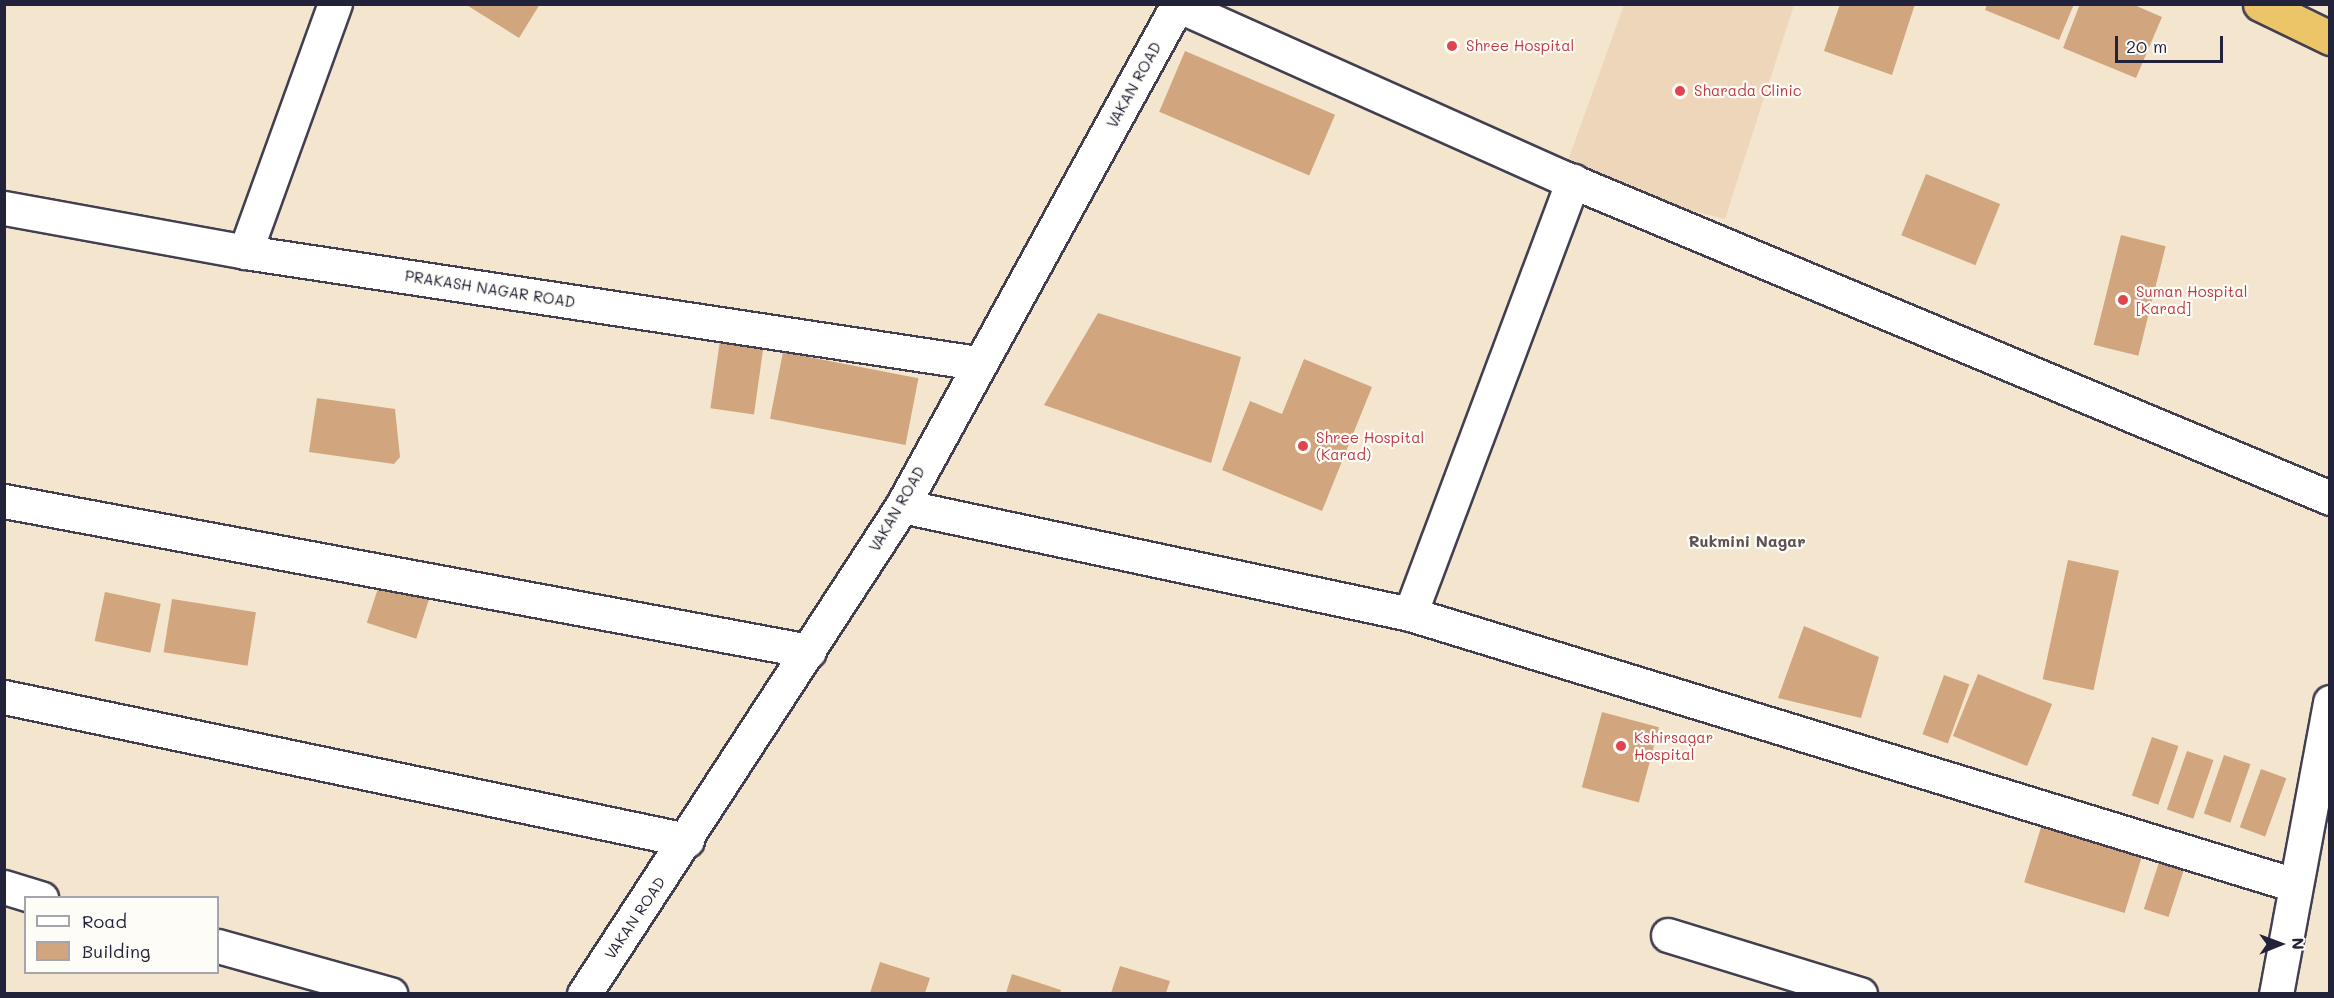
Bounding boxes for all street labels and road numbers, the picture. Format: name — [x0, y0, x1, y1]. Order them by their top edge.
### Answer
street label: VAKAN ROAD — [1103, 39, 1165, 131]
street label: PRAKASH NAGAR ROAD — [404, 267, 576, 311]
street label: VAKAN ROAD — [865, 463, 929, 555]
street label: VAKAN ROAD — [601, 873, 669, 963]

